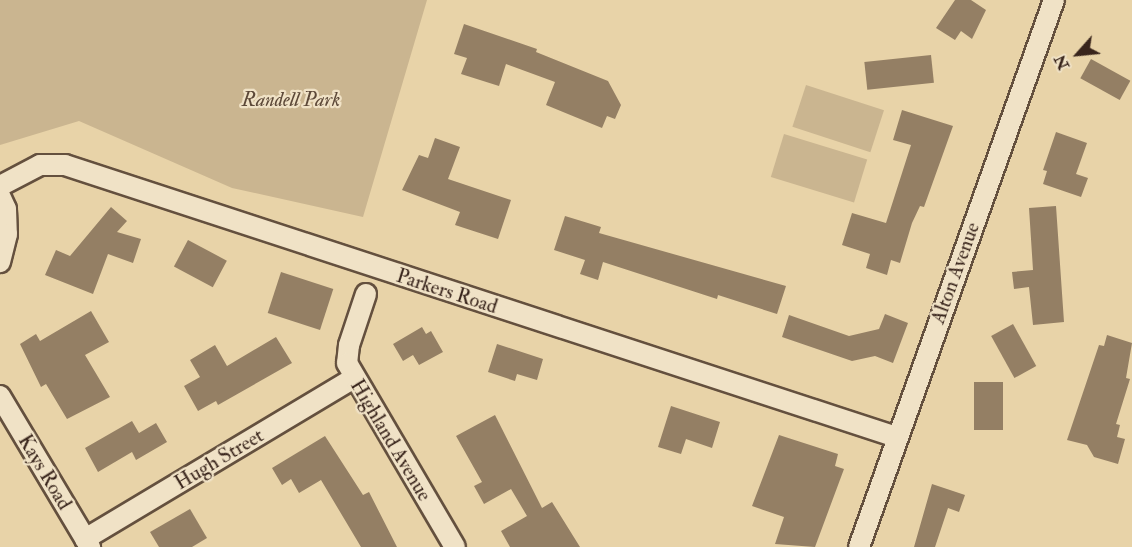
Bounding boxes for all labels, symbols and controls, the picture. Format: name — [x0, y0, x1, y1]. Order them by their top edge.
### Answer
north arrow — [1048, 24, 1108, 84]
text: N — [1050, 51, 1074, 73]
park label: Randell Park — [242, 87, 340, 111]
street label: Alton Avenue — [926, 219, 984, 327]
street label: Parkers Road — [393, 263, 501, 319]
street label: Highland Avenue — [345, 375, 437, 505]
street label: Hugh Street — [170, 423, 268, 495]
street label: Kays Road — [13, 430, 77, 514]

